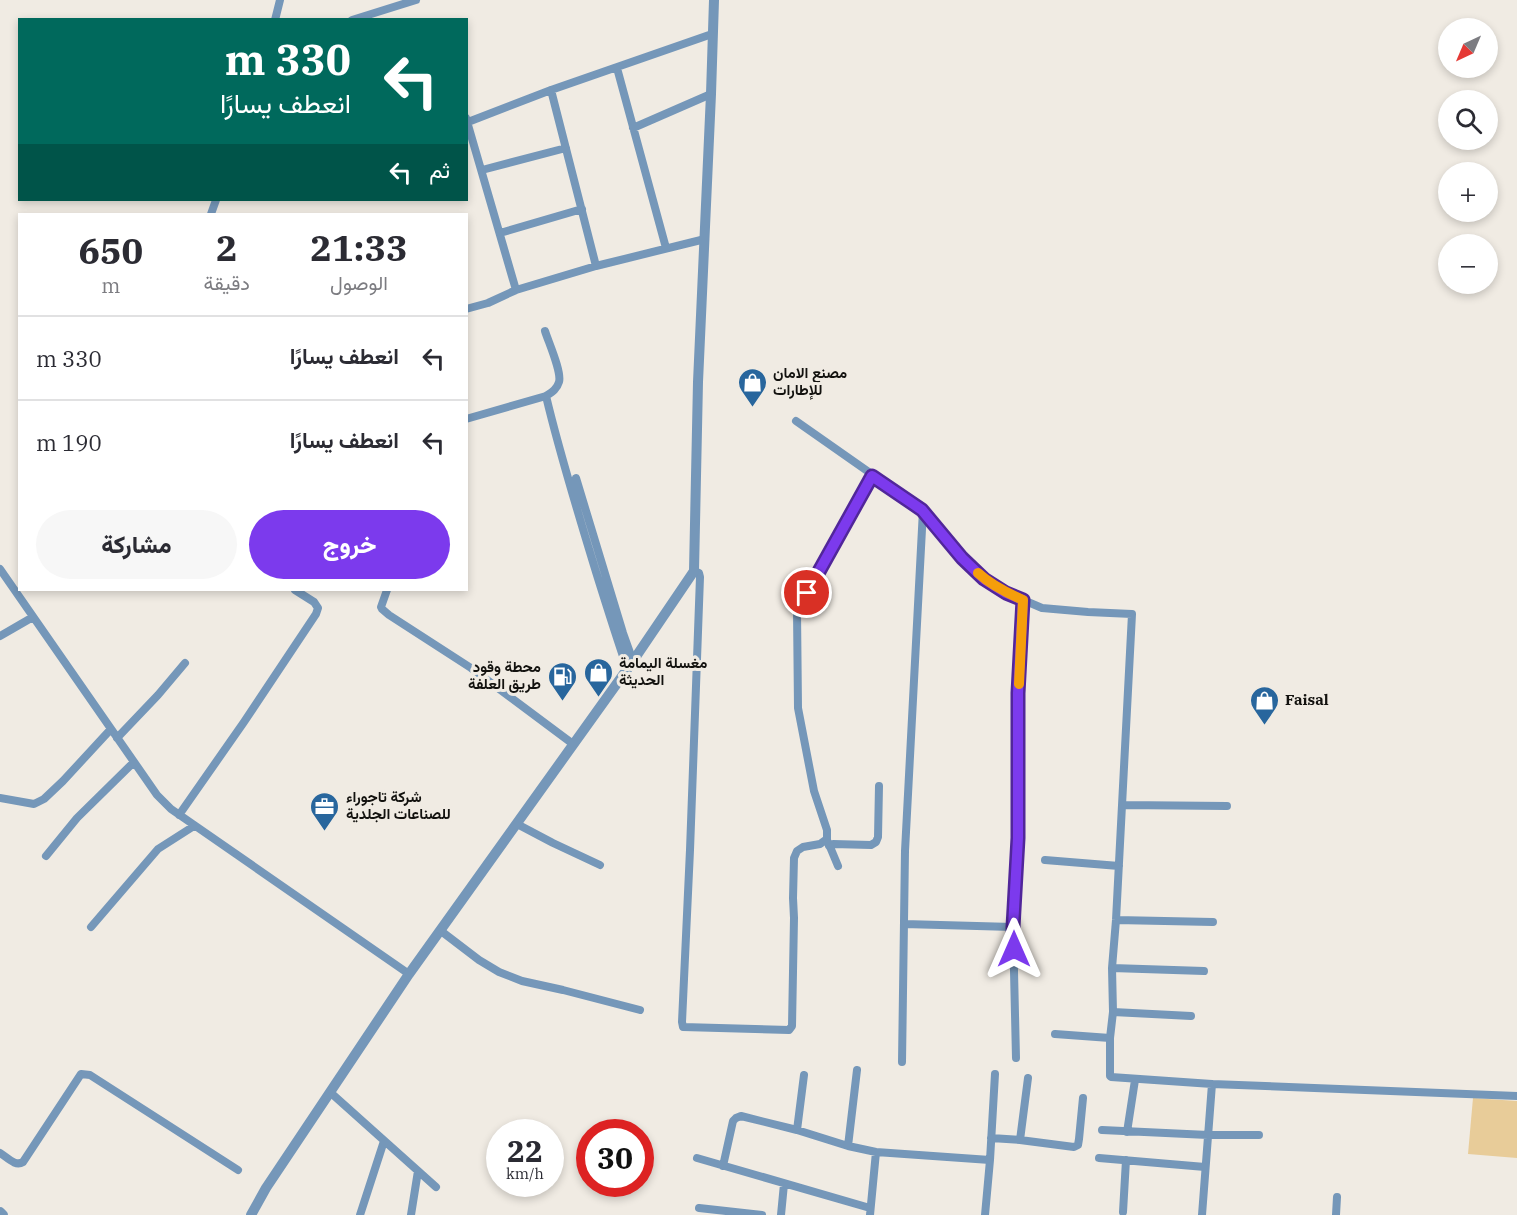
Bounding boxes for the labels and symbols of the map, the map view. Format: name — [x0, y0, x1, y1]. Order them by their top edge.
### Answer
north arrow — [1438, 18, 1498, 78]
place label: مصنع الامان للإطارات — [773, 363, 847, 400]
shop icon: مصنع الامان للإطارات — [736, 366, 768, 408]
pin — [781, 567, 832, 618]
place label: مغسلة اليمامة الحديثة — [619, 653, 707, 689]
shop icon: مغسلة اليمامة الحديثة — [582, 656, 614, 698]
place label: محطة وقود طريق العلفة — [468, 657, 541, 693]
fuel station icon: محطة وقود طريق العلفة — [546, 660, 578, 702]
shop icon: Faisal — [1248, 684, 1280, 726]
place label: Faisal — [1285, 690, 1329, 709]
place label: شركة تاجوراء للصناعات الجلدية — [346, 787, 451, 823]
office icon: شركة تاجوراء للصناعات الجلدية — [309, 790, 341, 832]
position arrow — [982, 917, 1046, 981]
speed limit sign: 30 — [576, 1119, 654, 1197]

